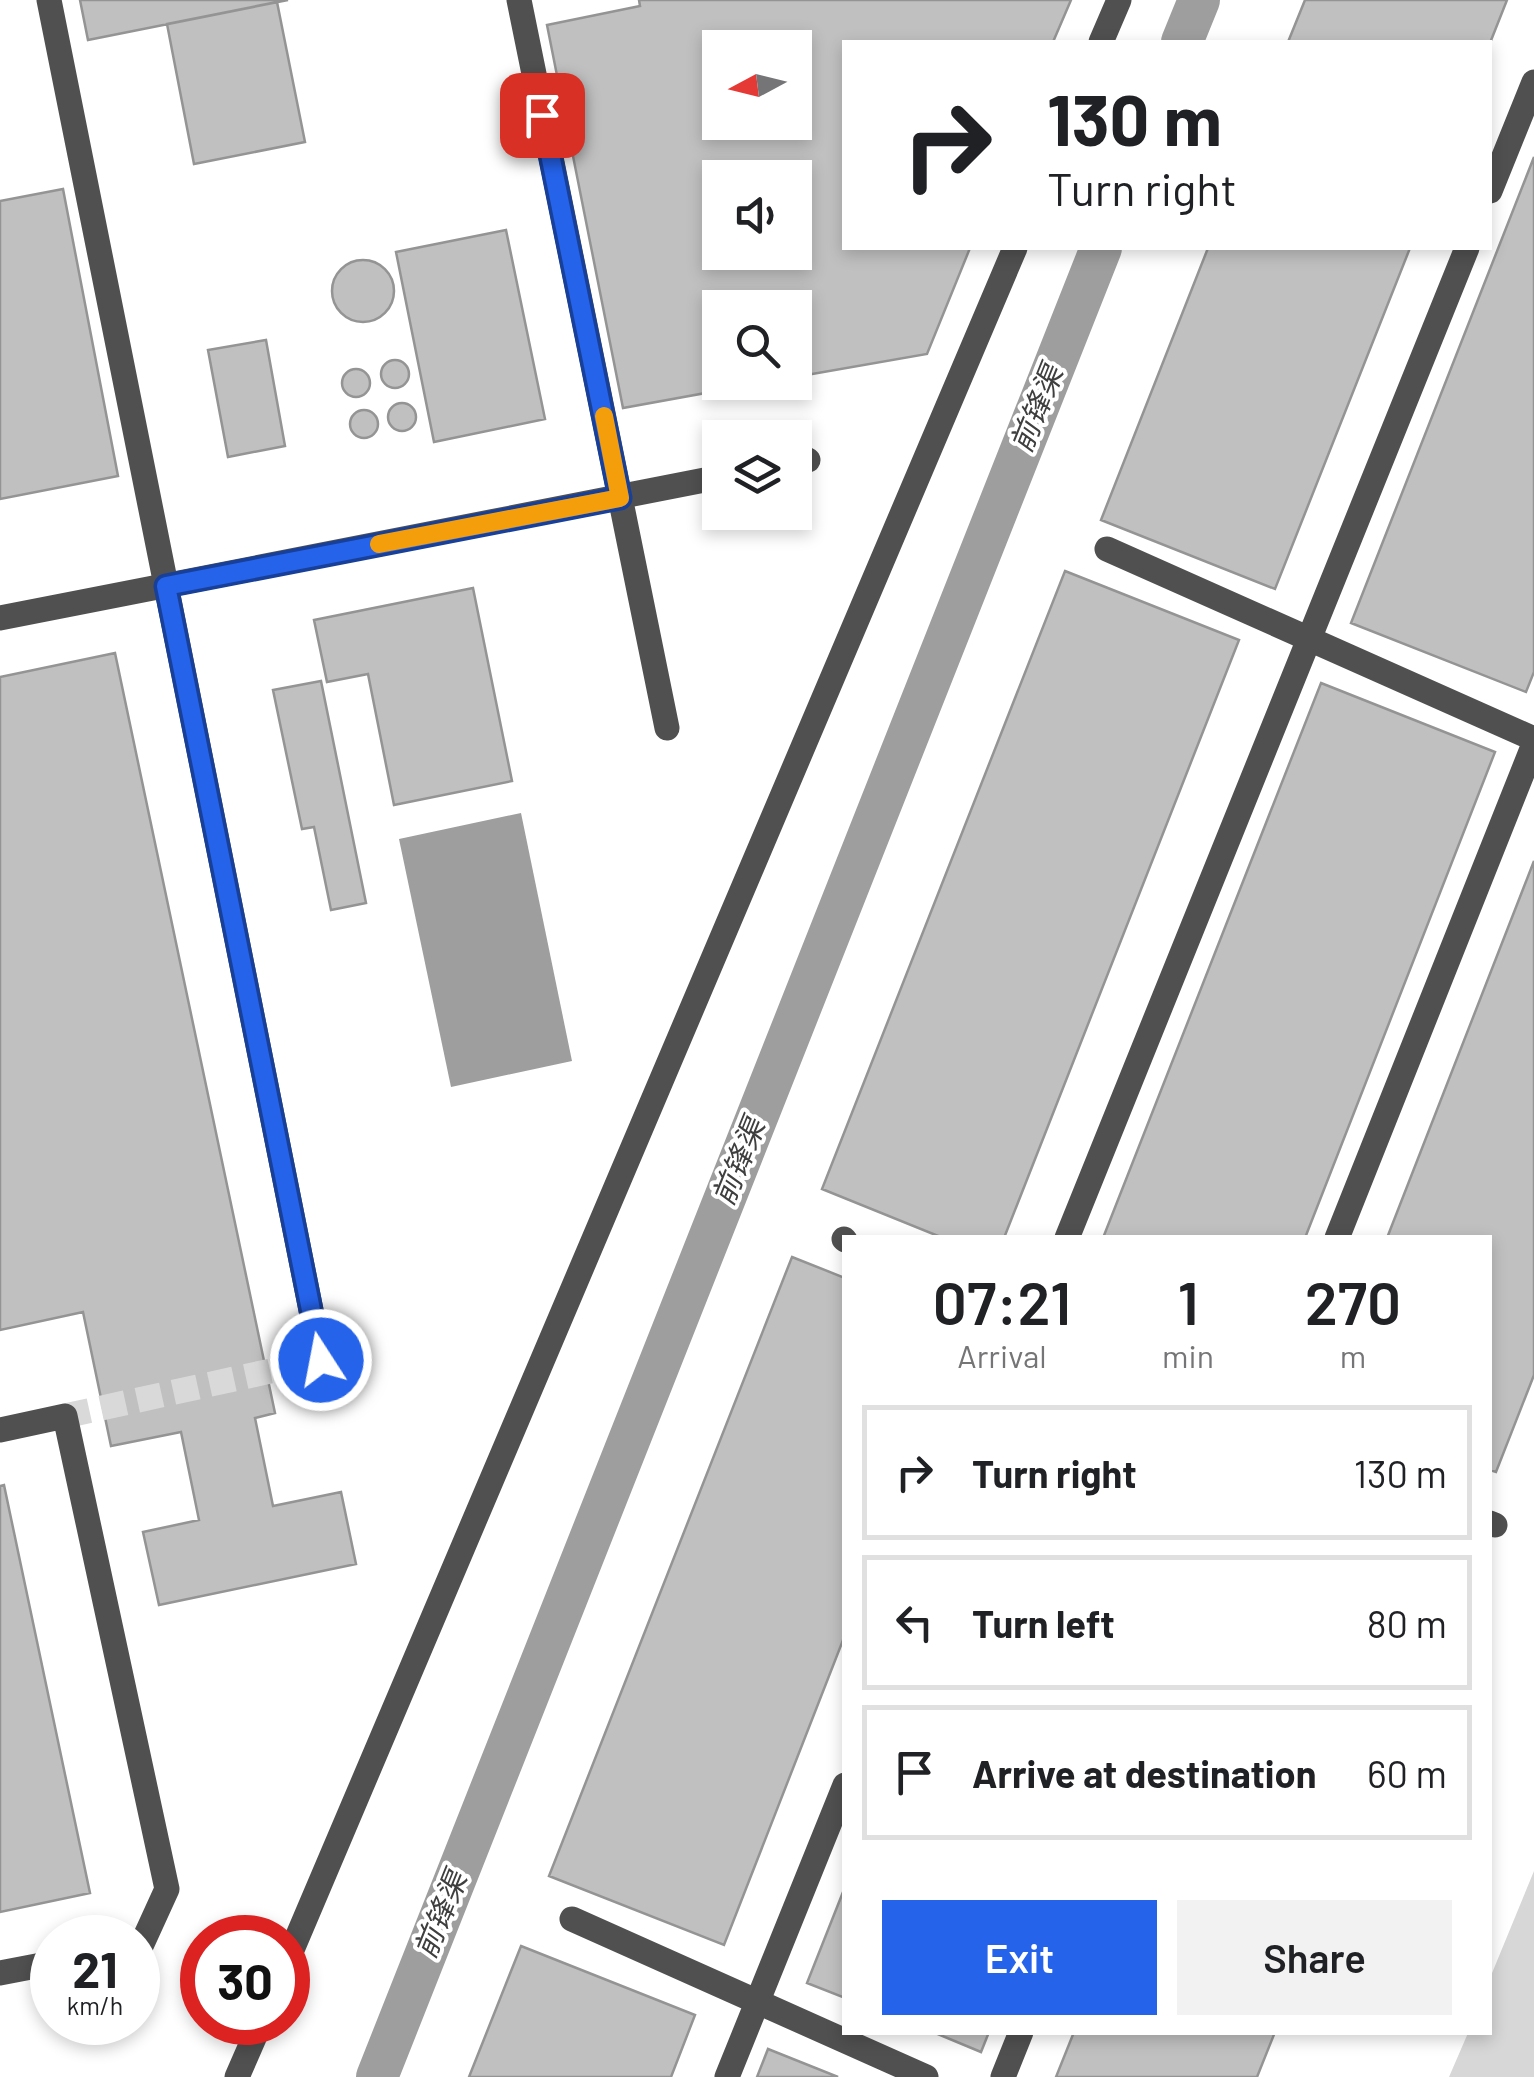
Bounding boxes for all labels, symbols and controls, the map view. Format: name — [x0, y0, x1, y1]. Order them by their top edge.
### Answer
north arrow — [702, 30, 812, 140]
map controls — [702, 30, 812, 530]
pin — [500, 73, 585, 158]
text: 130 m — [1047, 76, 1222, 160]
icon: right — [882, 80, 1012, 210]
icon: arrive — [515, 88, 570, 143]
button: sound — [702, 160, 812, 270]
text: Turn right — [1047, 161, 1237, 215]
button: search — [702, 290, 812, 400]
water label: 前锋渠 — [1002, 356, 1070, 457]
button: layers — [702, 420, 812, 530]
water label: 前锋渠 — [704, 1109, 772, 1210]
text: 07:21 — [933, 1265, 1071, 1337]
text: 1 — [1177, 1265, 1199, 1337]
text: 270 — [1305, 1265, 1401, 1337]
position arrow — [269, 1308, 373, 1412]
text: Arrival — [957, 1336, 1047, 1374]
text: min — [1162, 1336, 1214, 1374]
text: m — [1340, 1336, 1366, 1374]
icon: right — [887, 1445, 942, 1500]
text: Turn right — [972, 1450, 1137, 1496]
text: 130 m — [1354, 1450, 1447, 1496]
icon: left — [887, 1595, 942, 1650]
text: Turn left — [972, 1600, 1115, 1646]
text: 80 m — [1367, 1600, 1447, 1646]
icon: arrive — [887, 1745, 942, 1800]
text: Arrive at destination — [972, 1750, 1317, 1796]
text: 60 m — [1367, 1750, 1447, 1796]
water label: 前锋渠 — [406, 1862, 474, 1963]
button: Exit — [882, 1900, 1157, 2015]
button: Share — [1177, 1900, 1452, 2015]
speed limit sign: 30 — [180, 1915, 310, 2045]
text: 21 — [72, 1938, 118, 1998]
text: km/h — [67, 1990, 123, 2020]

